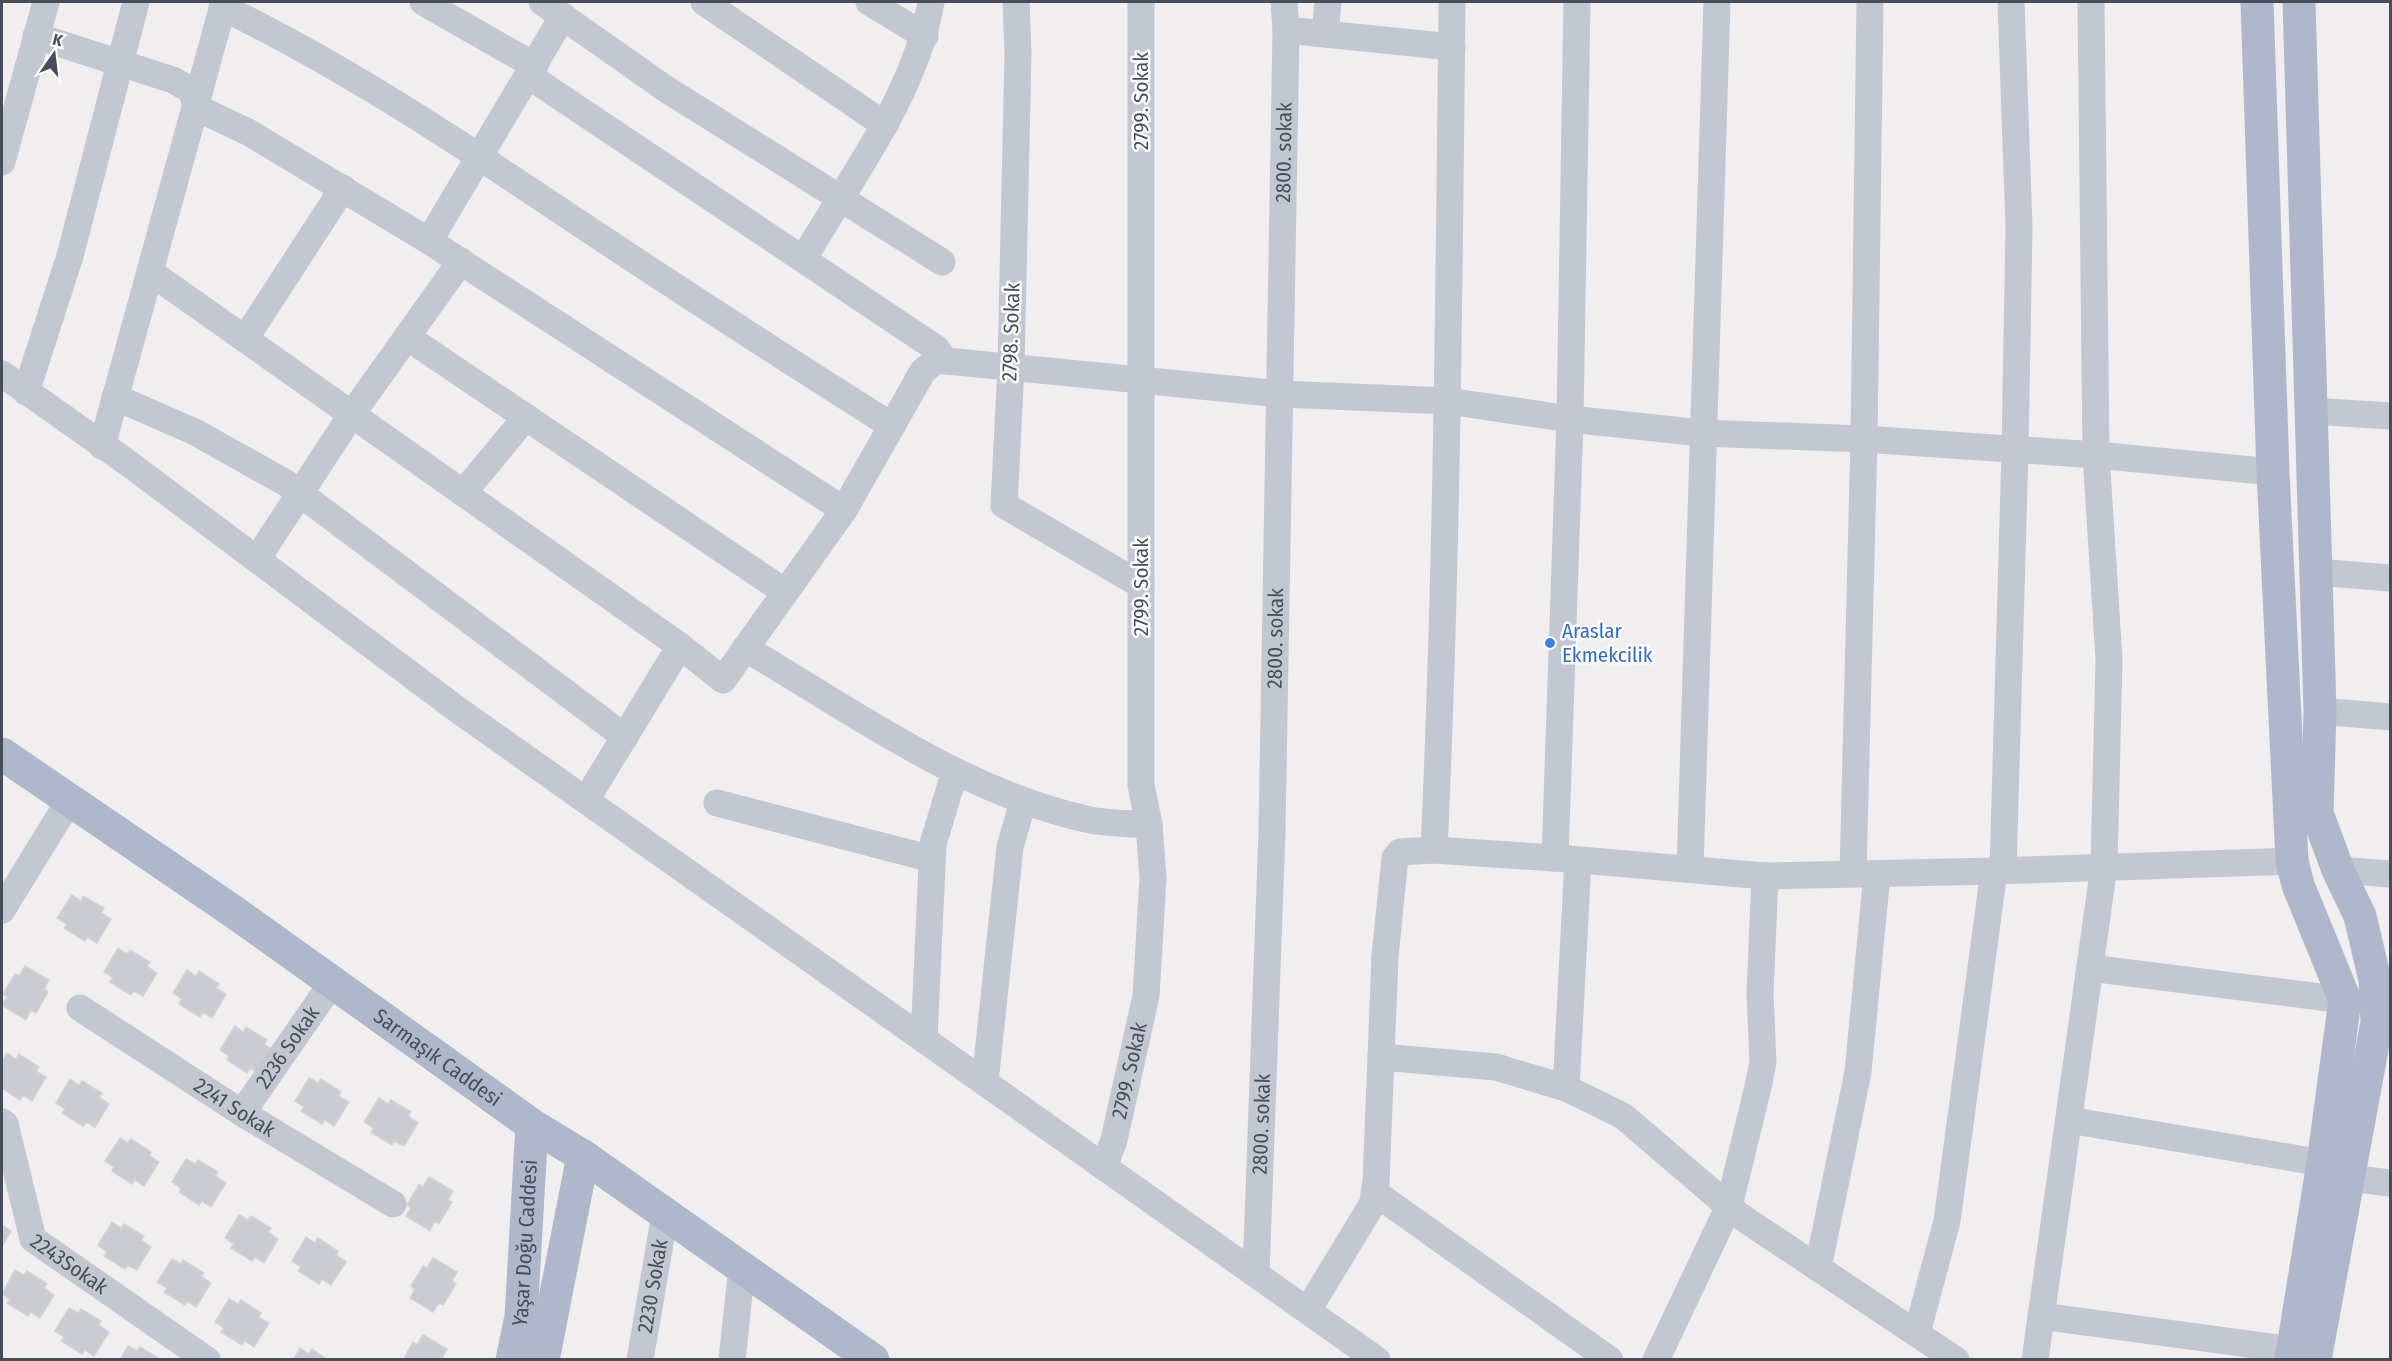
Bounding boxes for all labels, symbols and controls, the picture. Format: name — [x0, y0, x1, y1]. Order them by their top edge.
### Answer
north arrow — [24, 24, 84, 84]
text: K — [51, 30, 65, 50]
street label: 2799. Sokak — [1128, 52, 1154, 150]
street label: 2800. sokak — [1270, 102, 1298, 203]
street label: 2798. Sokak — [996, 282, 1026, 382]
street label: 2799. Sokak — [1128, 538, 1154, 636]
street label: 2800. sokak — [1261, 588, 1289, 689]
place label: Araslar Ekmekcilik — [1562, 618, 1653, 668]
marker: Araslar Ekmekcilik — [1543, 636, 1557, 650]
street label: 2236 Sokak — [250, 1001, 325, 1093]
street label: Sarmaşık Caddesi — [369, 1003, 507, 1112]
street label: 2799. Sokak — [1106, 1020, 1153, 1121]
street label: 2241 Sokak — [189, 1072, 280, 1143]
street label: 2800. sokak — [1247, 1073, 1276, 1175]
street label: Yaşar Doğu Caddesi — [506, 1159, 543, 1329]
street label: 2243Sokak — [25, 1228, 113, 1300]
street label: 2230 Sokak — [632, 1237, 674, 1335]

